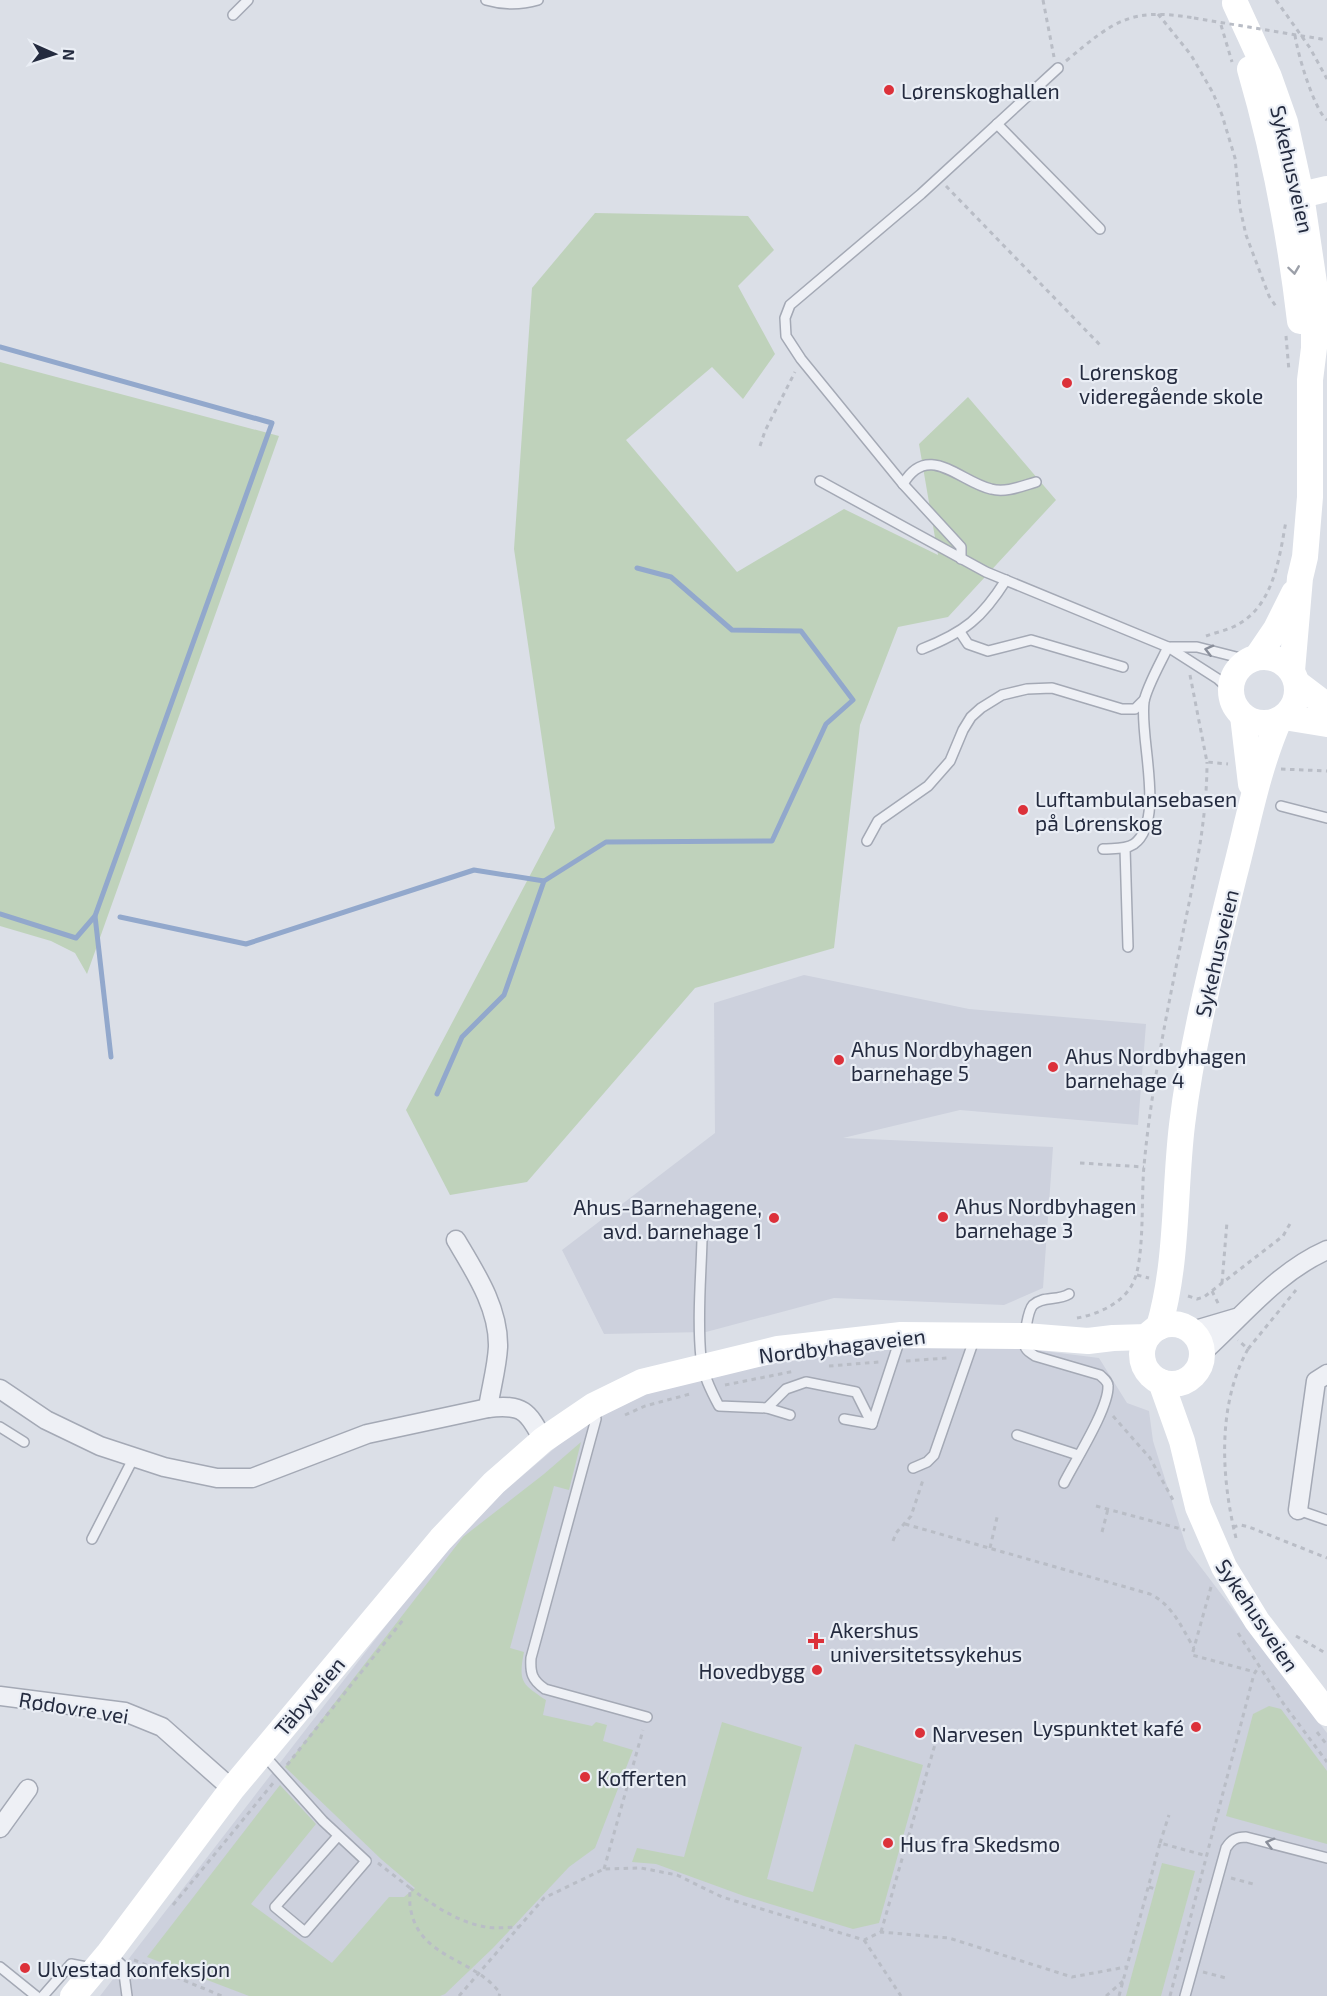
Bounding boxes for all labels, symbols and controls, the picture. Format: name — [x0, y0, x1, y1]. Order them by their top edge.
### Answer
north arrow — [24, 24, 84, 84]
text: N — [60, 49, 79, 61]
place label: Lørenskoghallen — [901, 78, 1060, 103]
marker: Lørenskoghallen — [882, 83, 896, 97]
street label: Sykehusveien — [1266, 103, 1320, 235]
one-way arrow — [1287, 265, 1299, 275]
place label: Lørenskog videregående skole — [1079, 359, 1263, 408]
marker: Lørenskog videregående skole — [1060, 376, 1074, 390]
one-way arrow — [1204, 645, 1214, 658]
place label: Luftambulansebasen på Lørenskog — [1035, 786, 1237, 835]
marker: Luftambulansebasen på Lørenskog — [1016, 803, 1030, 817]
street label: Sykehusveien — [1189, 887, 1243, 1019]
place label: Ahus Nordbyhagen barnehage 5 — [851, 1036, 1032, 1085]
place label: Ahus Nordbyhagen barnehage 4 — [1065, 1043, 1246, 1092]
marker: Ahus Nordbyhagen barnehage 5 — [832, 1053, 846, 1067]
marker: Ahus Nordbyhagen barnehage 4 — [1046, 1060, 1060, 1074]
place label: Ahus Nordbyhagen barnehage 3 — [955, 1193, 1136, 1242]
place label: Ahus-Barnehagene, avd. barnehage 1 — [573, 1194, 762, 1243]
marker: Ahus Nordbyhagen barnehage 3 — [936, 1210, 950, 1224]
marker: Ahus-Barnehagene, avd. barnehage 1 — [767, 1211, 781, 1225]
street label: Nordbyhagaveien — [757, 1322, 927, 1368]
street label: Sykehusveien — [1211, 1554, 1305, 1676]
place label: Akershus universitetssykehus — [830, 1617, 1022, 1666]
marker: Akershus universitetssykehus — [807, 1632, 825, 1650]
street label: Täbyveien — [269, 1651, 349, 1741]
place label: Hovedbygg — [699, 1658, 805, 1683]
marker: Hovedbygg — [810, 1663, 824, 1677]
street label: Rødovre vei — [17, 1686, 131, 1728]
place label: Lyspunktet kafé — [1033, 1715, 1184, 1740]
marker: Lyspunktet kafé — [1189, 1720, 1203, 1734]
place label: Narvesen — [932, 1721, 1023, 1746]
marker: Narvesen — [913, 1726, 927, 1740]
place label: Kofferten — [597, 1765, 687, 1790]
marker: Kofferten — [578, 1770, 592, 1784]
place label: Hus fra Skedsmo — [900, 1831, 1060, 1856]
marker: Hus fra Skedsmo — [881, 1836, 895, 1850]
one-way arrow — [1266, 1837, 1276, 1850]
place label: Ulvestad konfeksjon — [37, 1956, 230, 1982]
marker: Ulvestad konfeksjon — [18, 1961, 32, 1975]

